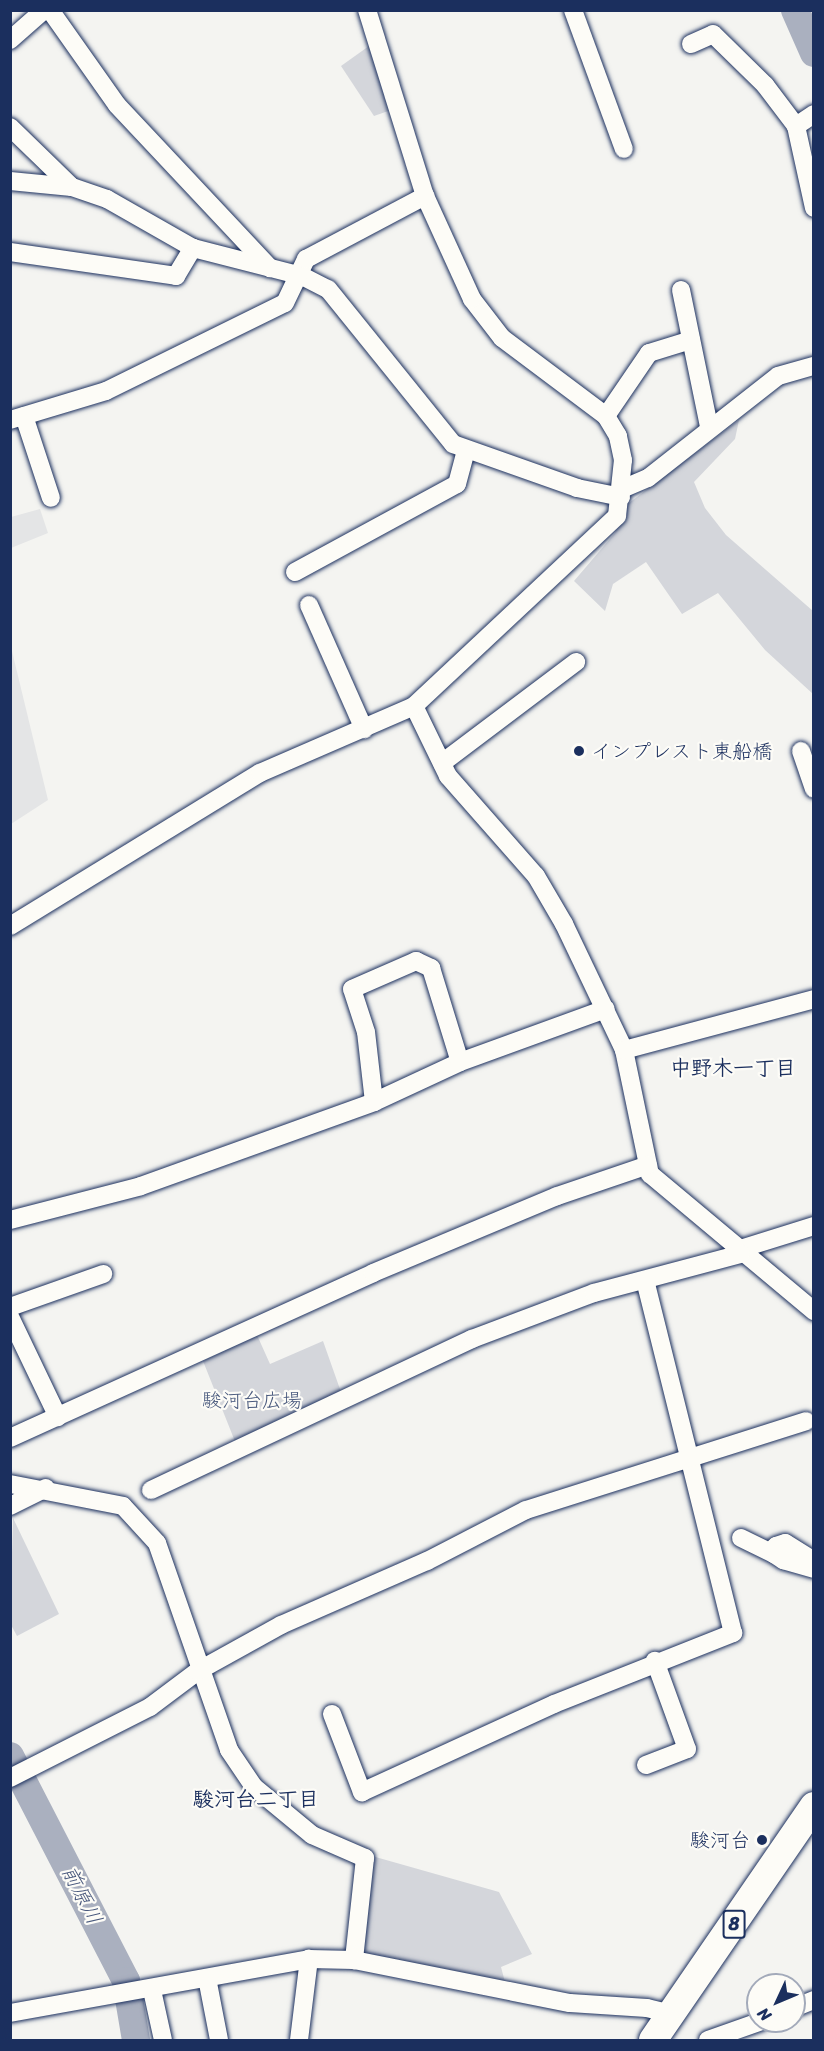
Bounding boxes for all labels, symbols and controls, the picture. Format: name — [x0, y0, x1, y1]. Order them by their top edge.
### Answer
place label: インプレスト東船橋 — [591, 739, 771, 763]
marker: インプレスト東船橋 — [572, 744, 586, 758]
district label: 中野木一丁目 — [670, 1055, 796, 1081]
park label: 駿河台広場 — [202, 1388, 302, 1412]
district label: 駿河台二丁目 — [193, 1786, 319, 1812]
place label: 駿河台 — [690, 1828, 750, 1852]
marker: 駿河台 — [755, 1833, 769, 1847]
water label: 前原川 — [56, 1861, 108, 1929]
road number: 8 — [722, 1909, 746, 1939]
north arrow — [746, 1973, 806, 2033]
text: N — [750, 2000, 778, 2029]

